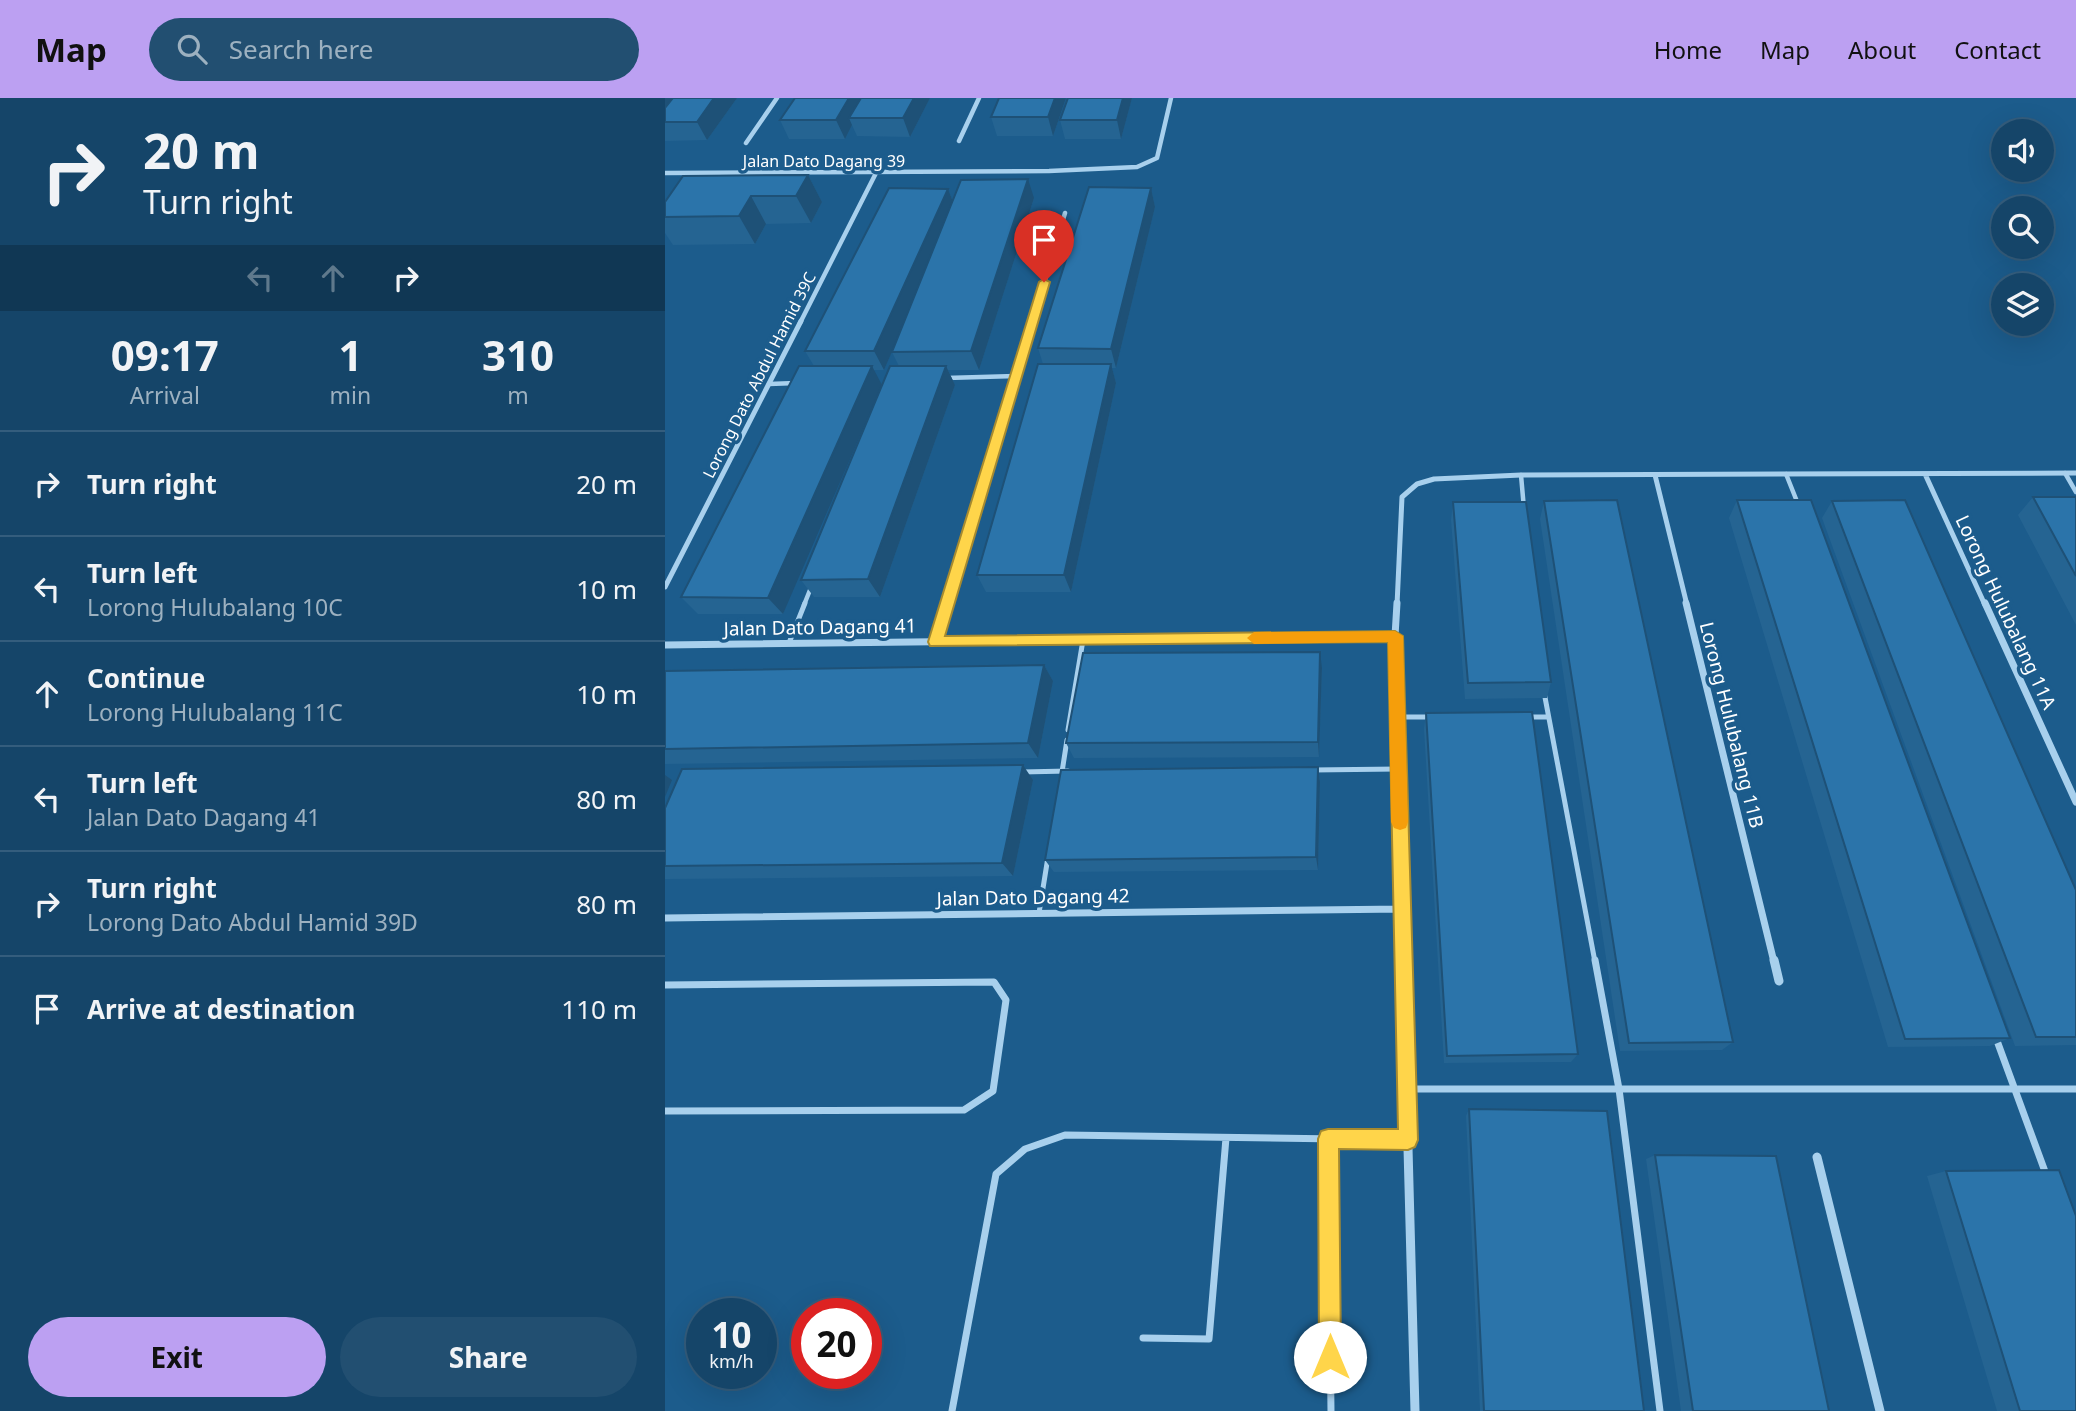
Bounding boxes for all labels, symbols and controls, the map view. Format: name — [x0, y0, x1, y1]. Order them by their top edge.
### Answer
search box — [149, 18, 639, 81]
text: Map — [35, 27, 107, 72]
icon: search — [173, 30, 211, 68]
text: Search here — [229, 31, 373, 67]
text: Home — [1654, 33, 1722, 66]
text: Map — [1760, 33, 1810, 66]
text: About — [1848, 33, 1916, 66]
text: Contact — [1954, 33, 2041, 66]
text: 20 m — [143, 117, 260, 183]
map controls — [1991, 119, 2054, 336]
button: sound — [1991, 119, 2054, 182]
icon: right — [28, 126, 119, 217]
street label: Jalan Dato Dagang 39 — [741, 150, 905, 172]
text: Turn right — [143, 180, 293, 223]
button: search — [1991, 196, 2054, 259]
pin — [1014, 210, 1074, 282]
icon: arrive — [1025, 221, 1063, 259]
icon: left — [241, 259, 279, 297]
icon: ahead — [314, 259, 352, 297]
icon: right — [387, 259, 425, 297]
street label: Lorong Dato Abdul Hamid 39C — [697, 268, 821, 482]
button: layers — [1991, 273, 2054, 336]
text: 09:17 — [111, 326, 219, 383]
text: 1 — [338, 326, 362, 383]
text: 310 — [482, 326, 554, 383]
text: Arrival — [130, 379, 200, 411]
text: min — [330, 379, 371, 411]
text: m — [507, 379, 529, 411]
icon: right — [28, 465, 66, 503]
text: Turn right — [87, 466, 217, 502]
text: 20 m — [576, 466, 637, 502]
street label: Lorong Hulubalang 11A — [1950, 511, 2063, 714]
text: Turn left — [87, 555, 198, 591]
icon: left — [28, 570, 66, 608]
text: 10 m — [576, 571, 637, 607]
text: Lorong Hulubalang 10C — [87, 591, 343, 623]
street label: Jalan Dato Dagang 41 — [721, 612, 917, 642]
street label: Lorong Hulubalang 11B — [1694, 619, 1770, 831]
text: Continue — [87, 660, 205, 696]
icon: ahead — [28, 675, 66, 713]
text: 10 m — [576, 676, 637, 712]
text: Lorong Hulubalang 11C — [87, 696, 343, 728]
text: Turn left — [87, 765, 198, 801]
icon: left — [28, 780, 66, 818]
text: 80 m — [576, 781, 637, 817]
text: Jalan Dato Dagang 41 — [87, 801, 321, 833]
text: Turn right — [87, 870, 217, 906]
street label: Jalan Dato Dagang 42 — [934, 882, 1130, 912]
icon: right — [28, 885, 66, 923]
text: 80 m — [576, 886, 637, 922]
text: Lorong Dato Abdul Hamid 39D — [87, 906, 418, 938]
icon: arrive — [28, 990, 66, 1028]
text: Arrive at destination — [87, 991, 356, 1027]
text: 110 m — [561, 991, 637, 1027]
speed limit sign: 20 — [791, 1298, 882, 1389]
text: 10 — [711, 1311, 752, 1358]
button: Exit — [28, 1317, 326, 1397]
button: Share — [340, 1317, 637, 1397]
position arrow — [1293, 1320, 1367, 1394]
text: km/h — [709, 1349, 754, 1373]

